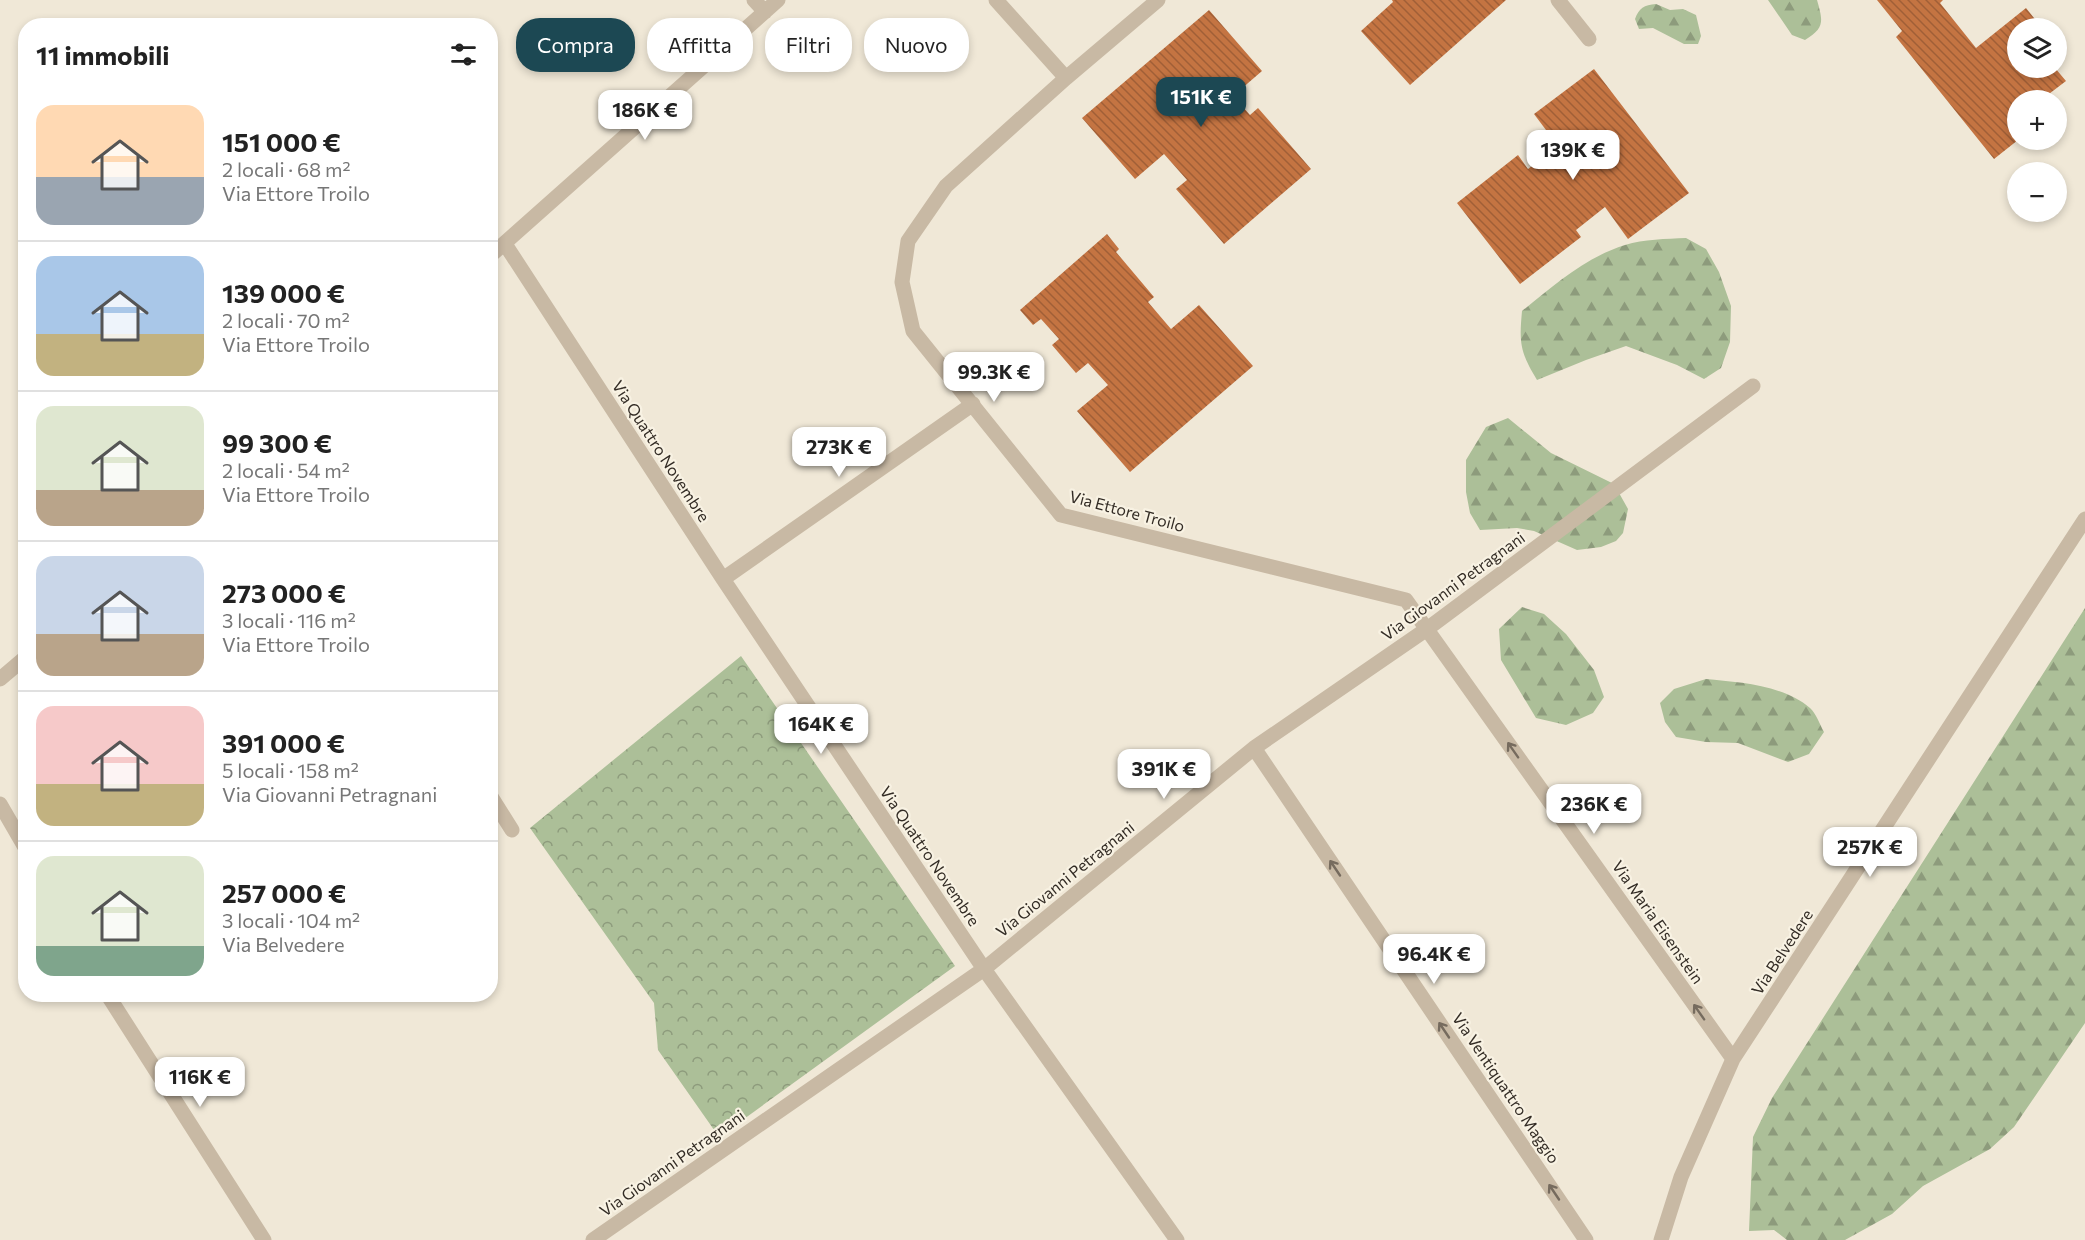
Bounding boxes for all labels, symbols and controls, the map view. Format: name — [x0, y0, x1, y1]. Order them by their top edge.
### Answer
chip: Compra — [516, 18, 635, 72]
chip: Affitta — [647, 18, 753, 72]
chip: Filtri — [765, 18, 852, 72]
chip: Nuovo — [864, 18, 969, 72]
map controls — [2007, 18, 2067, 222]
button: layers — [2007, 18, 2067, 78]
icon: filters — [447, 38, 480, 71]
text: 11 immobili — [36, 39, 170, 70]
pin: 151K € — [1152, 77, 1250, 128]
text: 151K € — [1170, 84, 1232, 108]
pin: 186K € — [596, 90, 694, 141]
button: + — [2007, 90, 2067, 150]
text: 186K € — [612, 97, 678, 121]
text: 151 000 € — [222, 126, 341, 157]
icon: home — [84, 129, 156, 201]
pin: 139K € — [1524, 130, 1622, 181]
text: 139K € — [1541, 137, 1605, 161]
text: 2 locali · 68 m² — [222, 157, 351, 181]
button: − — [2007, 162, 2067, 222]
text: Via Ettore Troilo — [222, 181, 370, 205]
text: 139 000 € — [222, 277, 345, 308]
icon: home — [84, 280, 156, 352]
text: 2 locali · 70 m² — [222, 308, 350, 332]
text: Via Ettore Troilo — [222, 332, 370, 356]
pin: 99.3K € — [939, 352, 1049, 403]
text: 99.3K € — [957, 359, 1031, 383]
street label: Via Quattro Novembre — [609, 377, 714, 525]
text: 99 300 € — [222, 427, 332, 458]
pin: 273K € — [790, 427, 888, 478]
icon: home — [84, 430, 156, 502]
text: 273K € — [806, 434, 872, 458]
text: 2 locali · 54 m² — [222, 458, 350, 482]
text: Via Ettore Troilo — [222, 482, 370, 506]
street label: Via Ettore Troilo — [1067, 486, 1187, 535]
street label: Via Giovanni Petragnani — [1377, 527, 1528, 644]
text: 273 000 € — [222, 577, 346, 608]
icon: home — [84, 580, 156, 652]
text: 3 locali · 116 m² — [222, 608, 356, 632]
text: Via Ettore Troilo — [222, 632, 370, 656]
pin: 164K € — [772, 704, 870, 755]
text: 164K € — [788, 711, 854, 735]
text: 391 000 € — [222, 727, 345, 758]
icon: home — [84, 730, 156, 802]
one-way arrow — [1507, 743, 1519, 759]
pin: 391K € — [1115, 749, 1213, 800]
text: 391K € — [1132, 756, 1196, 780]
text: 5 locali · 158 m² — [222, 758, 359, 782]
text: Via Giovanni Petragnani — [222, 782, 437, 806]
street label: Via Quattro Novembre — [877, 782, 984, 929]
pin: 236K € — [1545, 784, 1643, 835]
text: 236K € — [1560, 791, 1628, 815]
street label: Via Giovanni Petragnani — [992, 817, 1138, 940]
pin: 257K € — [1821, 827, 1919, 878]
text: 257K € — [1837, 834, 1903, 858]
street label: Via Maria Eisenstein — [1609, 857, 1708, 987]
one-way arrow — [1329, 861, 1341, 877]
text: 257 000 € — [222, 877, 346, 908]
icon: home — [84, 880, 156, 952]
street label: Via Belvedere — [1747, 905, 1816, 998]
text: 3 locali · 104 m² — [222, 908, 360, 932]
text: Via Belvedere — [222, 932, 344, 956]
pin: 96.4K € — [1379, 934, 1489, 985]
text: 96.4K € — [1397, 941, 1471, 965]
one-way arrow — [1693, 1004, 1705, 1020]
street label: Via Ventiquattro Maggio — [1449, 1009, 1564, 1167]
one-way arrow — [1438, 1022, 1450, 1039]
pin: 116K € — [151, 1057, 249, 1108]
text: 116K € — [169, 1064, 231, 1088]
street label: Via Giovanni Petragnani — [596, 1105, 748, 1220]
one-way arrow — [1547, 1183, 1560, 1200]

